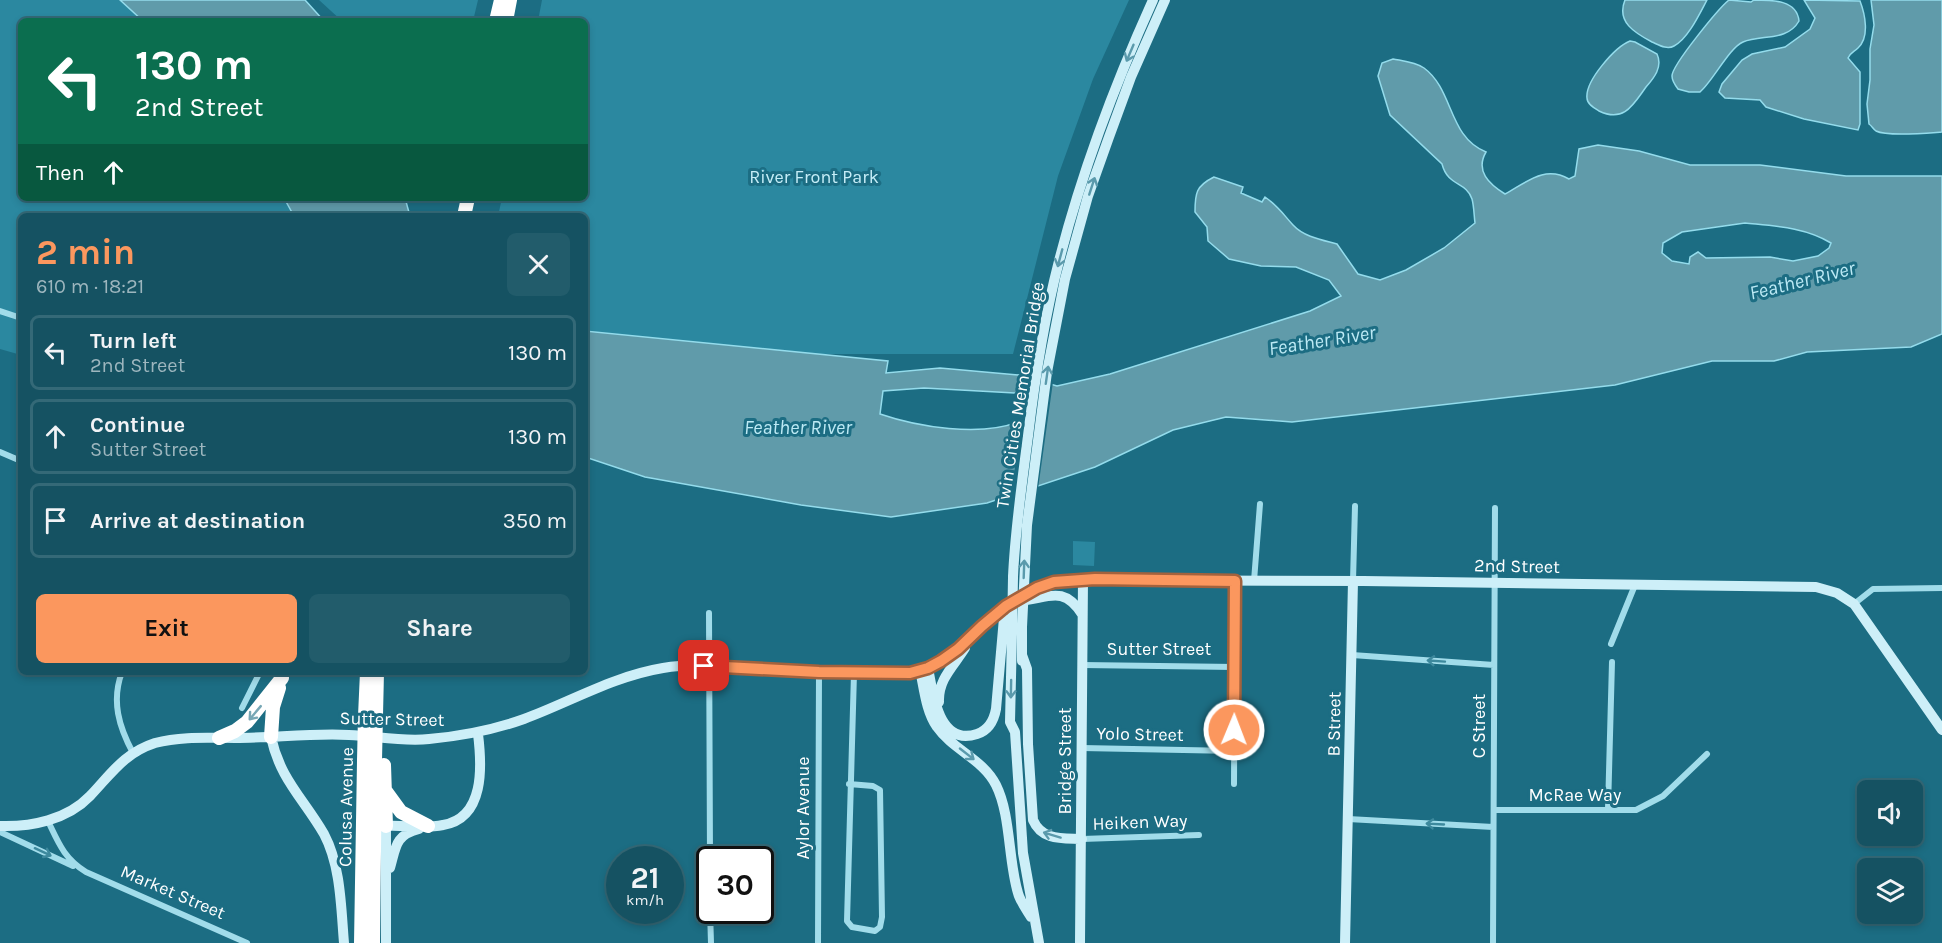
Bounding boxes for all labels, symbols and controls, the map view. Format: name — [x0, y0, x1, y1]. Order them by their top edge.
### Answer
text: 130 m — [135, 40, 253, 90]
icon: left — [36, 42, 114, 120]
one-way arrow — [1123, 44, 1135, 62]
text: 2nd Street — [135, 91, 263, 123]
icon: ahead — [97, 156, 130, 189]
text: Then — [36, 160, 85, 186]
park label: River Front Park — [749, 166, 879, 188]
one-way arrow — [1087, 177, 1098, 196]
text: 2 min — [36, 231, 135, 273]
button: close — [507, 233, 570, 296]
one-way arrow — [1053, 248, 1065, 267]
water label: Feather River — [1747, 256, 1858, 305]
text: 610 m · 18:21 — [36, 275, 144, 298]
street label: Twin Cities Memorial Bridge — [991, 280, 1049, 510]
water label: Feather River — [1267, 321, 1378, 360]
text: Turn left — [90, 328, 177, 354]
icon: left — [39, 336, 72, 369]
text: 130 m — [508, 340, 567, 366]
text: 2nd Street — [90, 354, 185, 377]
one-way arrow — [1041, 366, 1052, 385]
text: Continue — [90, 412, 185, 438]
water label: Feather River — [744, 416, 853, 439]
icon: ahead — [39, 420, 72, 453]
text: 130 m — [508, 424, 567, 450]
text: Sutter Street — [90, 438, 206, 461]
icon: arrive — [39, 504, 72, 537]
text: Arrive at destination — [90, 508, 305, 534]
text: 350 m — [503, 508, 567, 534]
street label: 2nd Street — [1474, 554, 1560, 578]
one-way arrow — [1018, 559, 1029, 579]
button: Exit — [36, 594, 297, 663]
button: Share — [309, 594, 570, 663]
street label: Sutter Street — [1107, 638, 1212, 660]
pin — [678, 640, 729, 691]
icon: arrive — [687, 649, 720, 682]
one-way arrow — [1426, 655, 1446, 666]
one-way arrow — [1005, 678, 1016, 698]
street label: B Street — [1322, 691, 1346, 757]
street label: C Street — [1468, 693, 1490, 758]
position arrow — [1202, 698, 1266, 762]
one-way arrow — [248, 705, 261, 721]
street label: Sutter Street — [339, 707, 445, 731]
street label: Bridge Street — [1054, 707, 1076, 814]
street label: Yolo Street — [1096, 722, 1184, 746]
street label: Colusa Avenue — [334, 747, 358, 867]
one-way arrow — [959, 748, 975, 761]
street label: Aylor Avenue — [792, 756, 814, 860]
map controls — [1857, 780, 1923, 924]
button: sound — [1857, 780, 1923, 846]
street label: McRae Way — [1529, 784, 1622, 806]
street label: Heiken Way — [1092, 809, 1188, 835]
one-way arrow — [1426, 818, 1446, 829]
one-way arrow — [1043, 829, 1062, 840]
speed limit sign: 30 — [696, 846, 774, 924]
one-way arrow — [34, 847, 52, 859]
button: layers — [1857, 858, 1923, 924]
street label: Market Street — [117, 860, 229, 924]
text: 21 — [631, 860, 659, 896]
text: km/h — [626, 891, 664, 909]

